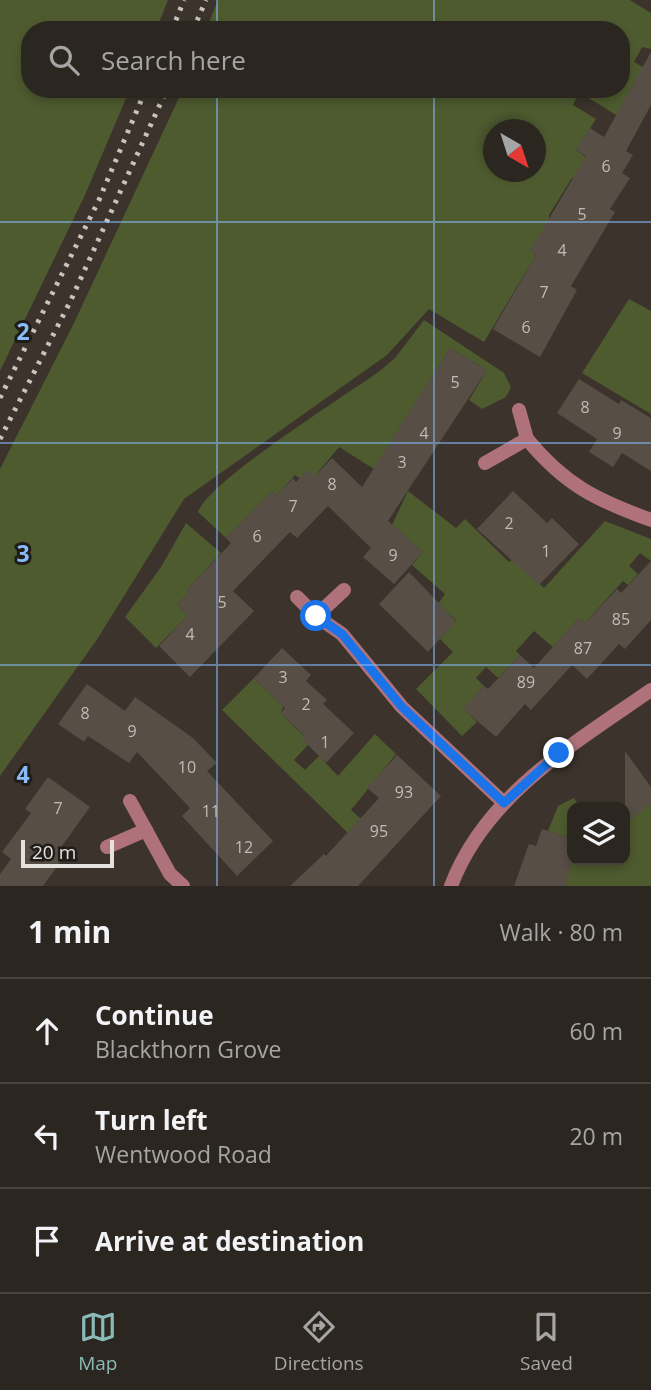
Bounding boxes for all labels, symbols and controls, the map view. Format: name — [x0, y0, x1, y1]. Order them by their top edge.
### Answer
search box — [21, 21, 630, 98]
icon: search — [45, 41, 83, 79]
text: Search here — [101, 42, 246, 78]
north arrow — [483, 119, 546, 182]
house number: 6 — [601, 155, 611, 177]
house number: 5 — [577, 203, 587, 225]
house number: 4 — [557, 239, 567, 261]
house number: 7 — [539, 281, 549, 303]
text: 2 — [16, 315, 30, 347]
house number: 6 — [521, 316, 531, 338]
house number: 5 — [450, 371, 460, 393]
house number: 8 — [580, 396, 590, 418]
house number: 4 — [419, 422, 429, 444]
house number: 9 — [612, 422, 622, 444]
house number: 3 — [397, 451, 407, 473]
house number: 8 — [327, 473, 337, 495]
house number: 7 — [288, 495, 298, 517]
house number: 2 — [504, 512, 514, 534]
house number: 6 — [252, 525, 262, 547]
text: 3 — [16, 537, 30, 569]
house number: 1 — [541, 540, 551, 562]
house number: 9 — [388, 544, 398, 566]
house number: 5 — [217, 591, 227, 613]
route start — [300, 600, 331, 631]
house number: 85 — [612, 608, 630, 630]
house number: 4 — [185, 623, 195, 645]
house number: 87 — [574, 637, 592, 659]
house number: 3 — [278, 666, 288, 688]
house number: 89 — [517, 671, 535, 693]
house number: 2 — [301, 693, 311, 715]
house number: 8 — [80, 702, 90, 724]
house number: 9 — [127, 720, 137, 742]
house number: 1 — [320, 731, 330, 753]
route end — [543, 737, 574, 768]
house number: 10 — [178, 756, 196, 778]
text: 4 — [16, 758, 30, 790]
house number: 93 — [395, 781, 413, 803]
house number: 7 — [53, 797, 63, 819]
house number: 11 — [202, 800, 220, 822]
map controls — [567, 802, 630, 865]
button: layers — [567, 802, 630, 865]
house number: 95 — [370, 820, 388, 842]
house number: 12 — [235, 836, 253, 858]
scale bar — [21, 837, 114, 869]
text: 20 m — [32, 839, 76, 865]
text: 1 min — [28, 911, 111, 952]
text: Walk · 80 m — [500, 916, 623, 948]
text: Continue — [95, 997, 214, 1033]
icon: ahead — [28, 1012, 66, 1050]
text: 60 m — [569, 1015, 623, 1047]
text: Blackthorn Grove — [95, 1033, 282, 1065]
text: Turn left — [95, 1102, 207, 1138]
icon: left — [28, 1117, 66, 1155]
text: 20 m — [569, 1120, 623, 1152]
text: Wentwood Road — [95, 1138, 272, 1170]
icon: arrive — [28, 1222, 66, 1260]
text: Arrive at destination — [95, 1223, 364, 1259]
tab: Map — [78, 1308, 117, 1376]
tab: Directions — [274, 1308, 364, 1376]
tab: Saved — [520, 1308, 573, 1376]

